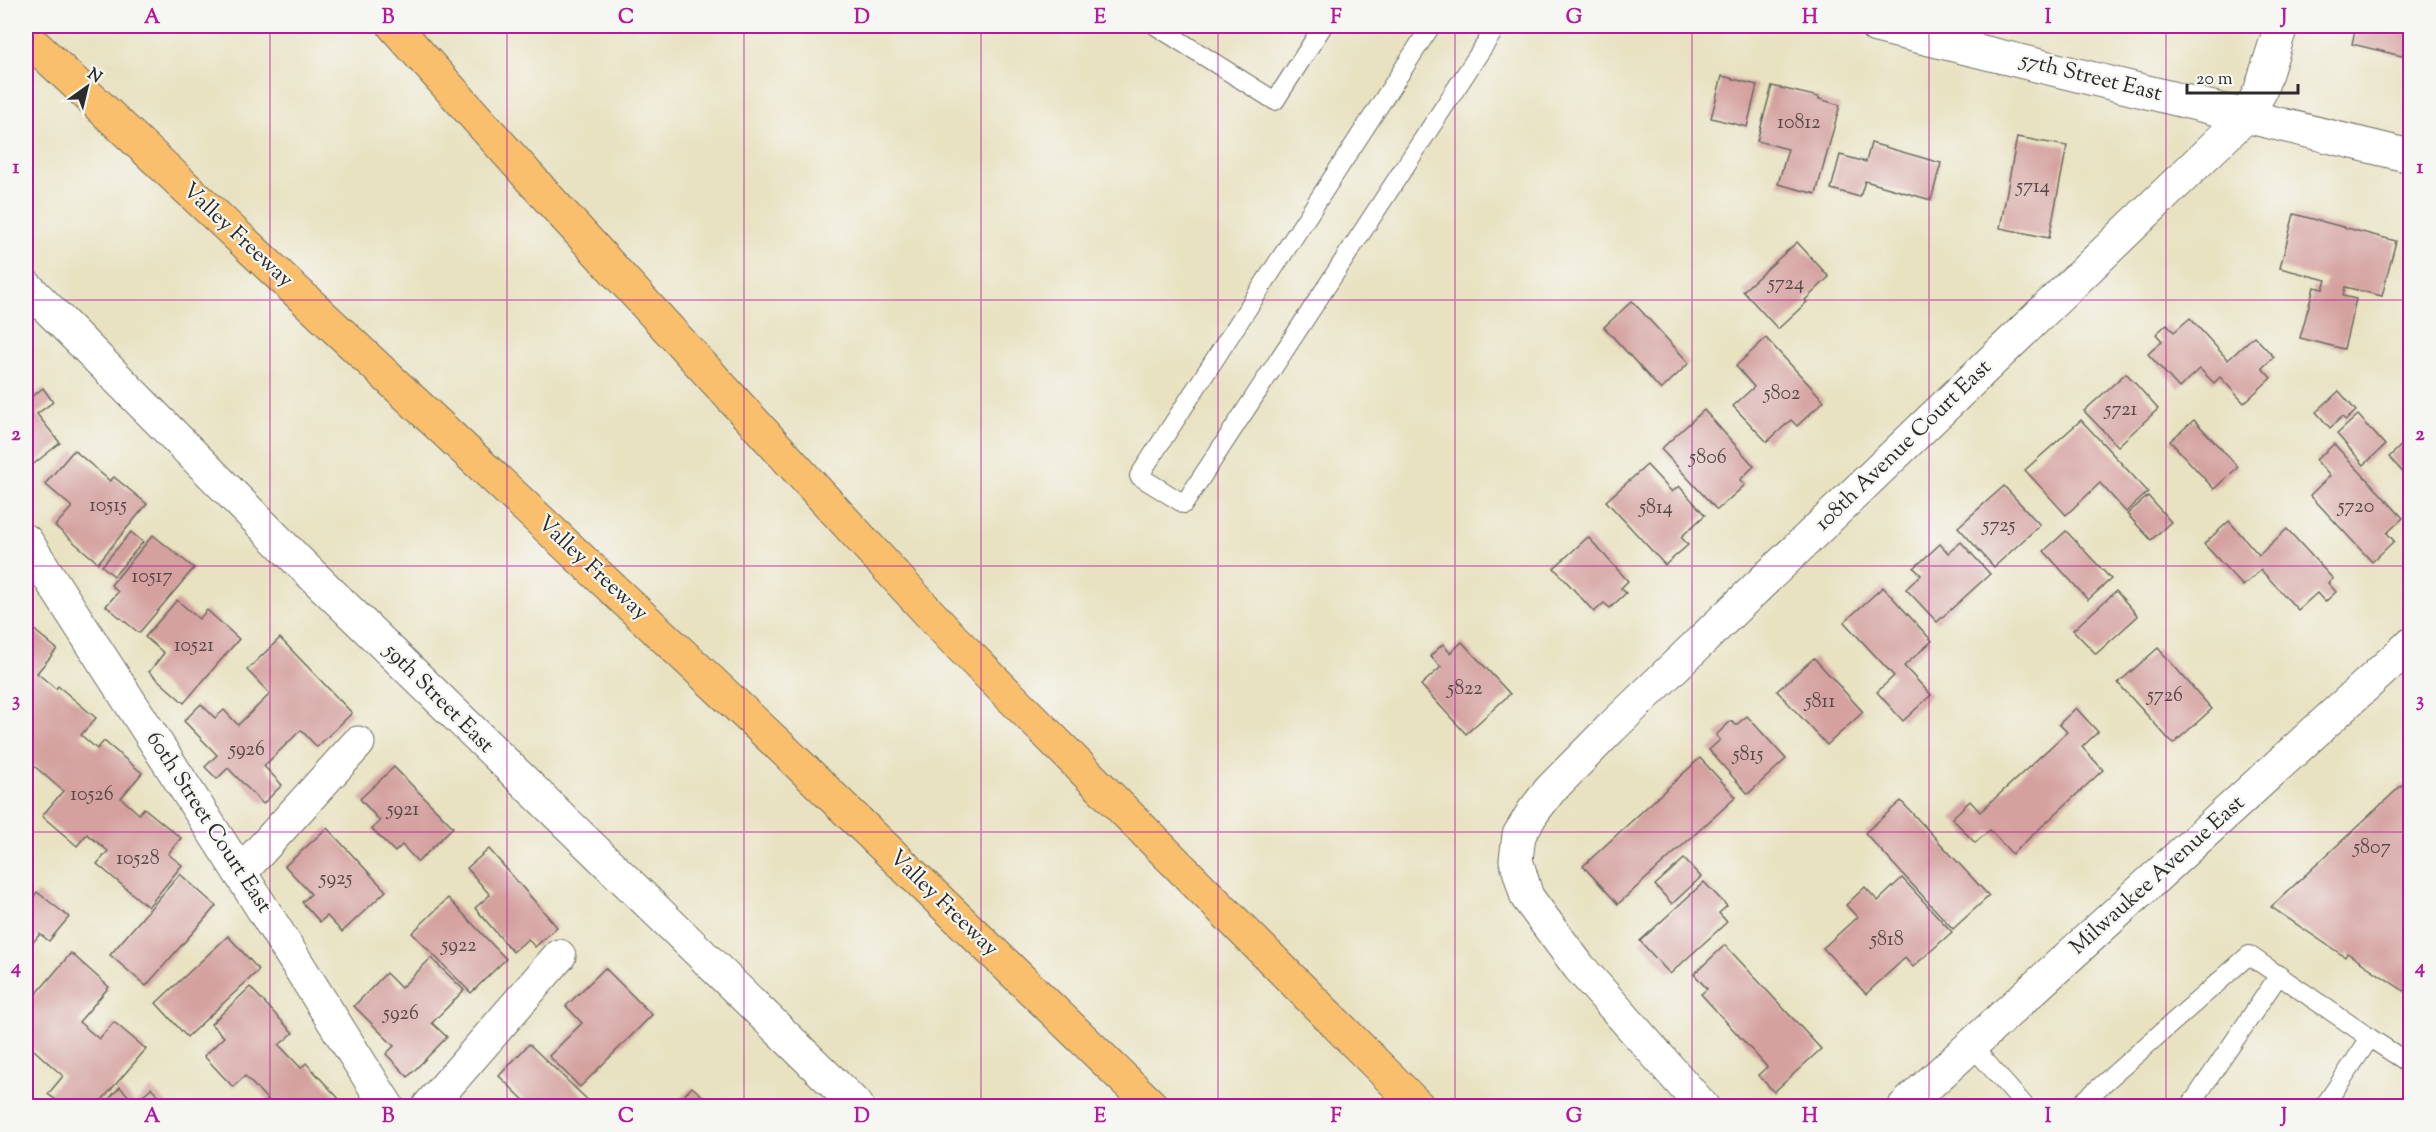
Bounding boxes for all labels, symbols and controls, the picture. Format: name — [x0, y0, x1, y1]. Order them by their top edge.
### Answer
text: A — [144, 4, 161, 33]
text: B — [382, 4, 395, 33]
text: C — [618, 4, 634, 33]
text: D — [854, 4, 870, 33]
text: E — [1094, 4, 1107, 33]
text: F — [1330, 4, 1342, 33]
text: G — [1566, 4, 1583, 33]
text: H — [1802, 4, 1818, 33]
text: I — [2045, 4, 2052, 33]
text: J — [2279, 4, 2287, 33]
street label: 57th Street East — [2015, 44, 2166, 111]
north arrow — [57, 57, 117, 117]
scale bar — [2187, 57, 2298, 95]
text: N — [82, 64, 106, 90]
text: 20 m — [2196, 67, 2233, 93]
house number: 10812 — [1777, 109, 1821, 138]
text: 1 — [13, 154, 20, 183]
text: 1 — [2417, 154, 2424, 183]
house number: 5714 — [2015, 173, 2050, 202]
street label: Valley Freeway — [174, 176, 300, 296]
house number: 5724 — [1767, 270, 1804, 299]
street label: 108th Avenue Court East — [1808, 353, 2000, 539]
house number: 5802 — [1763, 380, 1800, 409]
house number: 5721 — [2104, 396, 2138, 425]
text: 2 — [11, 421, 21, 450]
text: 2 — [2415, 421, 2425, 450]
house number: 5806 — [1688, 444, 1727, 473]
house number: 10515 — [89, 492, 127, 521]
house number: 5720 — [2337, 493, 2374, 522]
house number: 5814 — [1638, 494, 1673, 523]
street label: Valley Freeway — [529, 509, 655, 629]
house number: 5725 — [1982, 512, 2016, 541]
house number: 10517 — [132, 563, 172, 592]
house number: 10521 — [174, 632, 214, 661]
street label: 59th Street East — [374, 635, 501, 762]
house number: 5822 — [1446, 675, 1483, 704]
house number: 5726 — [2146, 682, 2183, 711]
text: 3 — [12, 687, 20, 716]
text: 3 — [2416, 687, 2424, 716]
house number: 5811 — [1804, 688, 1835, 717]
street label: 60th Street Court East — [137, 726, 279, 921]
house number: 5926 — [228, 736, 265, 765]
house number: 5815 — [1732, 741, 1763, 770]
house number: 10526 — [70, 781, 114, 810]
street label: Milwaukee Avenue East — [2063, 788, 2253, 963]
house number: 5921 — [386, 796, 420, 825]
house number: 5807 — [2352, 834, 2391, 863]
street label: Valley Freeway — [881, 843, 1005, 965]
house number: 10528 — [116, 845, 160, 874]
house number: 5925 — [319, 865, 353, 894]
house number: 5818 — [1869, 926, 1904, 955]
house number: 5922 — [440, 932, 477, 961]
text: 4 — [10, 954, 21, 983]
text: 4 — [2414, 954, 2425, 983]
house number: 5926 — [382, 1000, 419, 1029]
text: A — [144, 1103, 161, 1132]
text: B — [382, 1103, 395, 1132]
text: C — [618, 1103, 634, 1132]
text: D — [854, 1103, 870, 1132]
text: E — [1094, 1103, 1107, 1132]
text: F — [1330, 1103, 1342, 1132]
text: G — [1566, 1103, 1583, 1132]
text: H — [1802, 1103, 1818, 1132]
text: I — [2045, 1103, 2052, 1132]
text: J — [2279, 1103, 2287, 1132]

